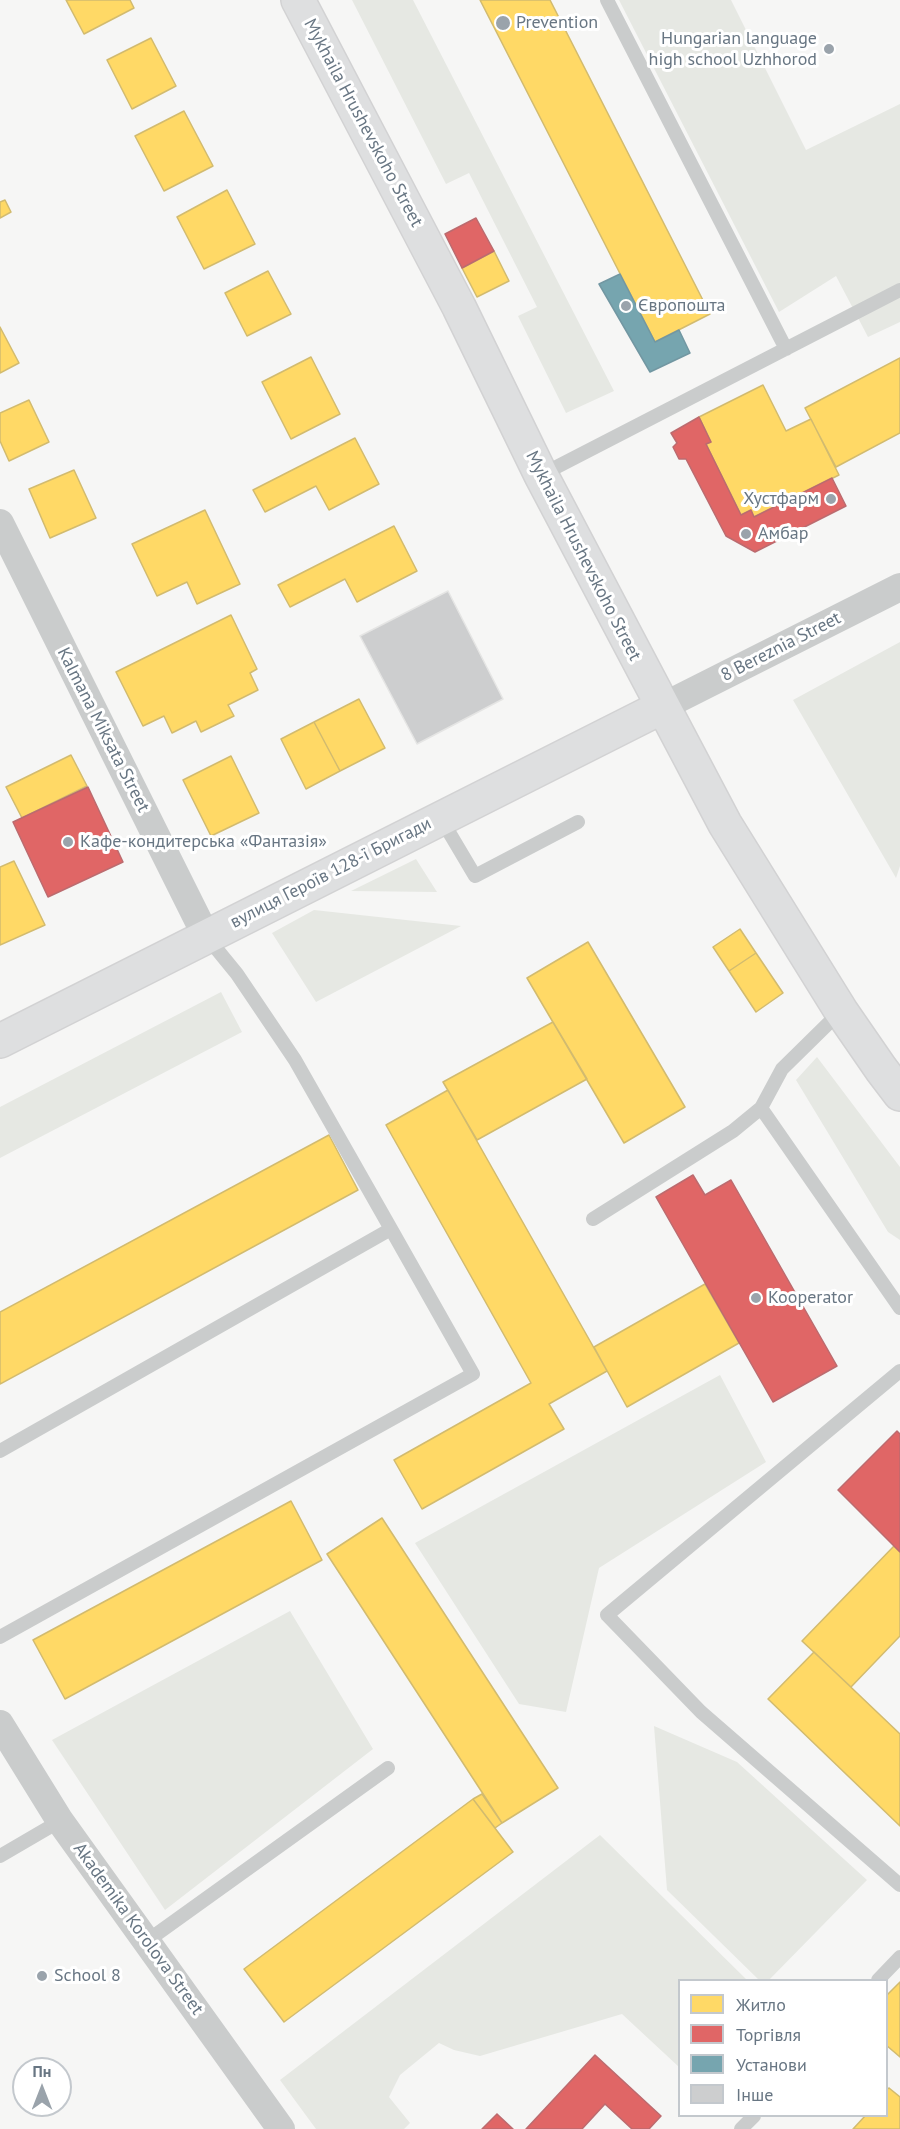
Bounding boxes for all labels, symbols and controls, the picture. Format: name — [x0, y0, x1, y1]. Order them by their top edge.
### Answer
place label: Prevention — [516, 12, 598, 34]
marker: Prevention — [494, 14, 512, 32]
street label: Mykhaila Hrushevskoho Street — [299, 15, 427, 231]
place label: Hungarian language high school Uzhhorod — [649, 28, 817, 70]
marker: Hungarian language high school Uzhhorod — [822, 42, 836, 56]
place label: Європошта — [638, 295, 725, 317]
marker: Європошта — [619, 299, 633, 313]
street label: Mykhaila Hrushevskoho Street — [521, 448, 645, 664]
place label: Хустфарм — [743, 488, 819, 510]
marker: Хустфарм — [824, 492, 838, 506]
place label: Амбар — [758, 523, 808, 545]
marker: Амбар — [739, 527, 753, 541]
street label: 8 Bereznia Street — [717, 607, 845, 687]
street label: Kalmana Miksata Street — [52, 644, 154, 816]
street label: вулиця Героїв 128-ї Бригади — [227, 813, 435, 933]
place label: Кафе-кондитерська «Фантазія» — [80, 831, 327, 853]
marker: Кафе-кондитерська «Фантазія» — [61, 835, 75, 849]
place label: Kooperator — [768, 1287, 853, 1309]
marker: Kooperator — [749, 1291, 763, 1305]
street label: Akademika Korolova Street — [68, 1839, 208, 2019]
place label: School 8 — [54, 1965, 121, 1987]
marker: School 8 — [35, 1969, 49, 1983]
legend — [678, 1979, 888, 2117]
text: Житло — [736, 1993, 786, 2016]
text: Торгівля — [736, 2023, 801, 2046]
text: Установи — [736, 2053, 807, 2076]
north arrow — [12, 2057, 72, 2117]
text: Пн — [33, 2061, 51, 2081]
text: Інше — [736, 2083, 773, 2106]

